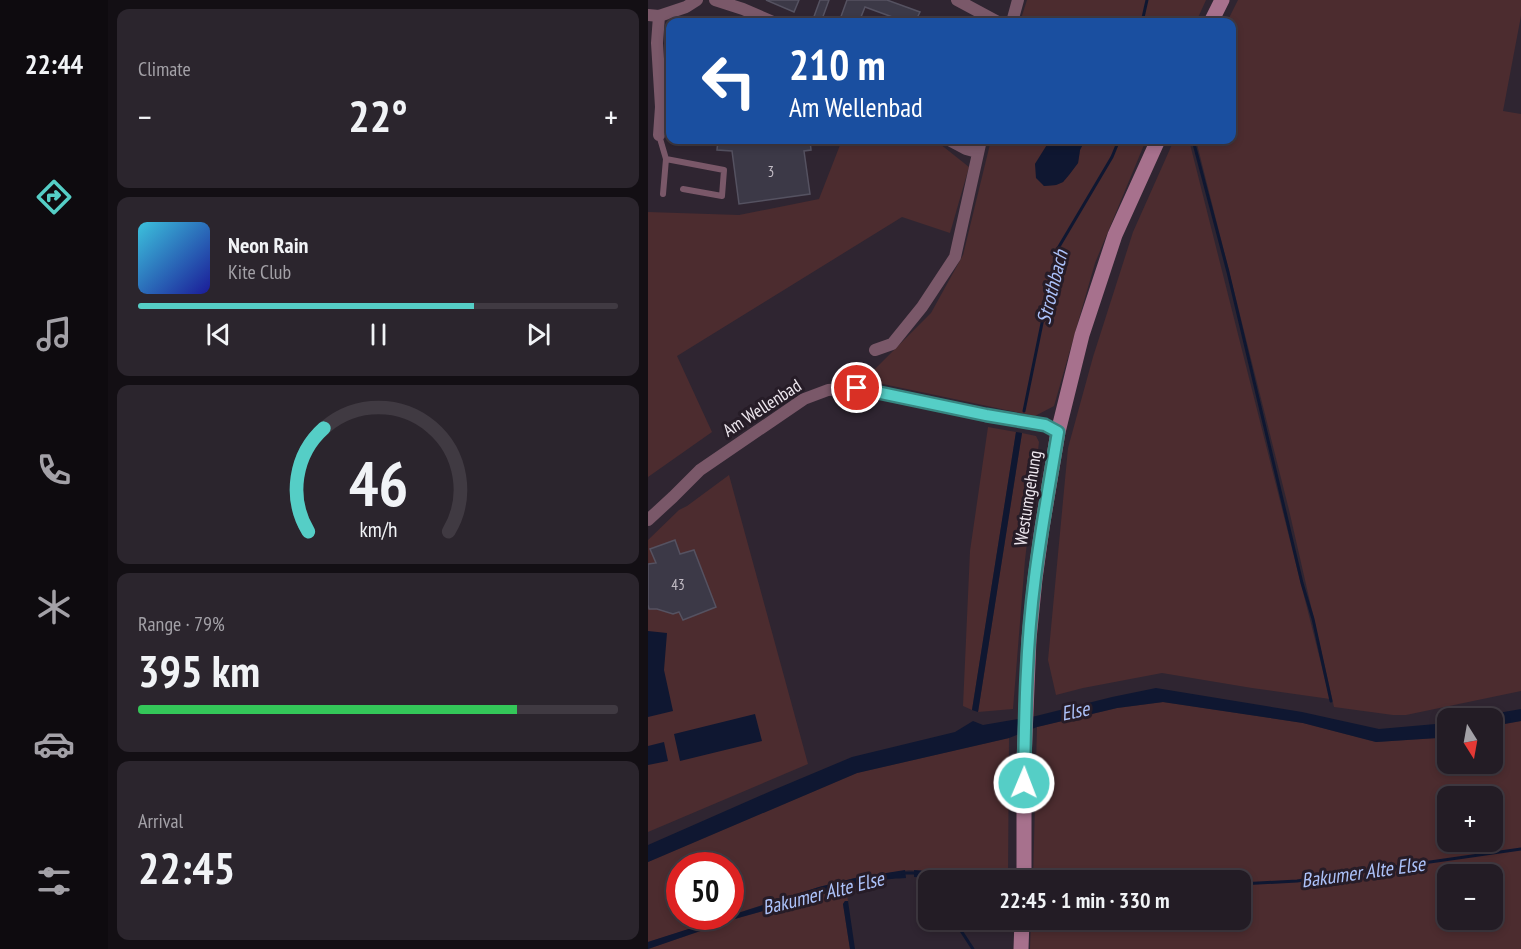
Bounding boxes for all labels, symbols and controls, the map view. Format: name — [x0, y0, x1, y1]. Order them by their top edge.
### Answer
text: 210 m — [789, 37, 886, 92]
icon: left — [690, 42, 768, 120]
text: 22:44 — [25, 47, 83, 81]
text: Climate — [138, 56, 191, 82]
text: 22° — [348, 86, 408, 144]
text: Am Wellenbad — [789, 90, 923, 124]
text: − — [138, 95, 152, 138]
text: + — [604, 95, 618, 138]
house number: 3 — [768, 162, 774, 181]
icon: directions — [33, 176, 75, 218]
text: Neon Rain — [228, 231, 308, 259]
water label: Strothbach — [1030, 246, 1074, 327]
text: Kite Club — [228, 259, 291, 285]
icon: music — [33, 313, 75, 355]
icon: previous — [202, 318, 235, 351]
icon: pause — [362, 318, 395, 351]
icon: next — [522, 318, 555, 351]
pin — [831, 362, 882, 413]
icon: arrive — [840, 371, 873, 404]
street label: Am Wellenbad — [718, 374, 805, 442]
text: 46 — [348, 442, 408, 523]
icon: phone — [33, 449, 75, 491]
street label: Westumgehung — [1009, 449, 1046, 547]
text: km/h — [359, 515, 397, 543]
house number: 43 — [671, 575, 685, 594]
icon: climate — [33, 586, 75, 628]
text: Range · 79% — [138, 611, 225, 637]
text: 395 km — [138, 641, 260, 699]
water label: Else — [1058, 695, 1093, 727]
north arrow — [1437, 708, 1503, 774]
map controls — [1437, 708, 1503, 930]
icon: car — [33, 723, 75, 765]
position arrow — [992, 751, 1056, 815]
button: + — [1437, 786, 1503, 852]
text: Arrival — [138, 808, 183, 834]
text: 22:45 — [138, 838, 235, 896]
water label: Bakumer Alte Else — [1300, 850, 1428, 894]
speed limit sign: 50 — [666, 852, 744, 930]
icon: filters — [33, 860, 75, 902]
button: − — [1437, 864, 1503, 930]
water label: Bakumer Alte Else — [759, 865, 888, 921]
text: 22:45 · 1 min · 330 m — [999, 886, 1170, 914]

